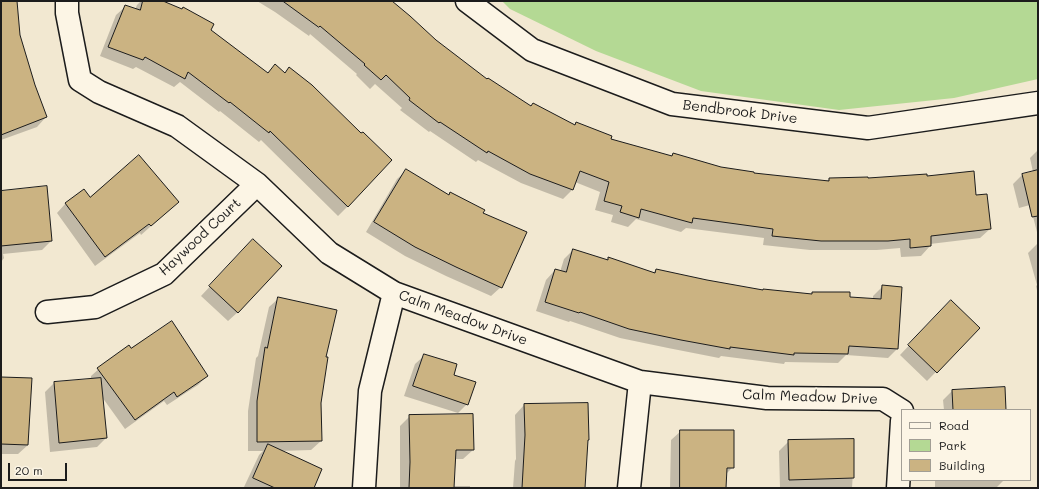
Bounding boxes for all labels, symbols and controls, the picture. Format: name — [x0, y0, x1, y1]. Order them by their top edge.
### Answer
street label: Bendbrook Drive — [682, 97, 798, 127]
street label: Haywood Court — [156, 195, 244, 279]
street label: Calm Meadow Drive — [396, 287, 530, 349]
street label: Calm Meadow Drive — [742, 386, 878, 408]
legend — [901, 409, 1031, 481]
text: Road — [939, 417, 969, 433]
text: Park — [939, 437, 966, 453]
scale bar — [10, 455, 69, 481]
text: Building — [939, 457, 985, 473]
text: 20 m — [15, 462, 43, 478]

